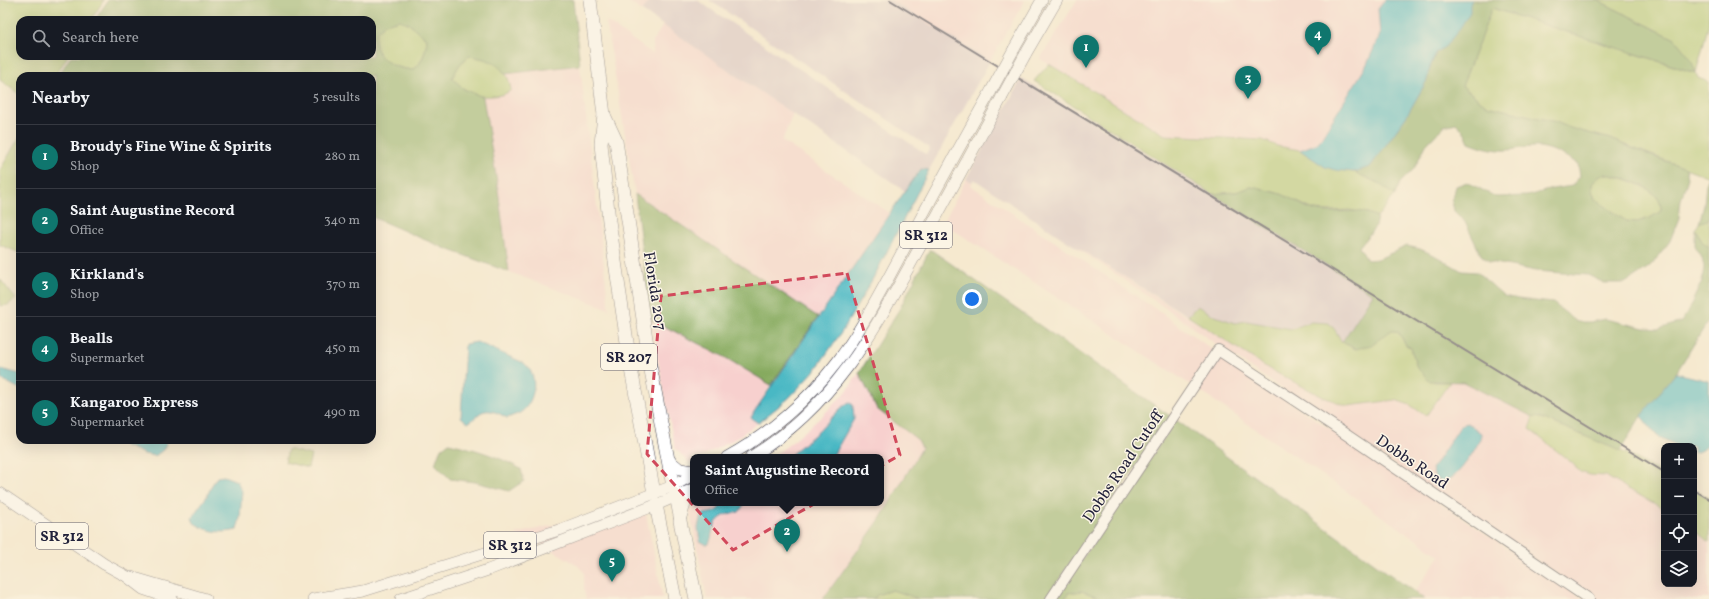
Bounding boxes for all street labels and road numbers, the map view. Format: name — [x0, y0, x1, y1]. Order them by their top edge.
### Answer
road number: SR 312 — [900, 222, 952, 248]
street label: Florida 207 — [637, 250, 671, 333]
road number: SR 207 — [601, 344, 657, 370]
street label: Dobbs Road Cutoff — [1078, 406, 1170, 528]
street label: Dobbs Road — [1371, 430, 1453, 495]
road number: SR 312 — [36, 523, 88, 549]
road number: SR 312 — [484, 532, 536, 558]

